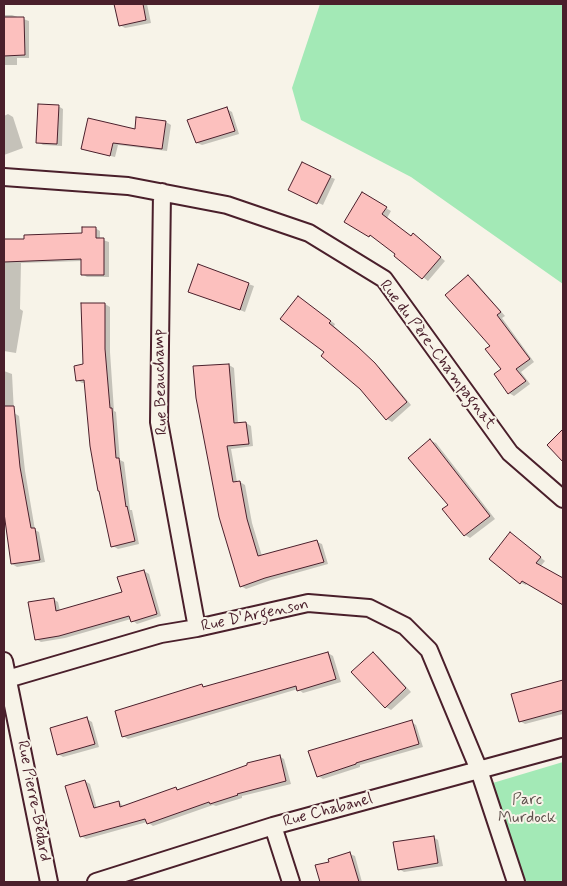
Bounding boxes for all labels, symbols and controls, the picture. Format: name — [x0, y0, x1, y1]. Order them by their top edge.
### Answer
street label: Rue du Père-Champagnat — [375, 277, 499, 433]
street label: Rue Beauchamp — [150, 329, 172, 435]
street label: Rue D'Argenson — [200, 595, 310, 637]
street label: Rue Pierre-Bédard — [12, 739, 54, 863]
street label: Rue Chabanel — [281, 790, 375, 832]
park label: Parc Murdock — [498, 791, 556, 829]

